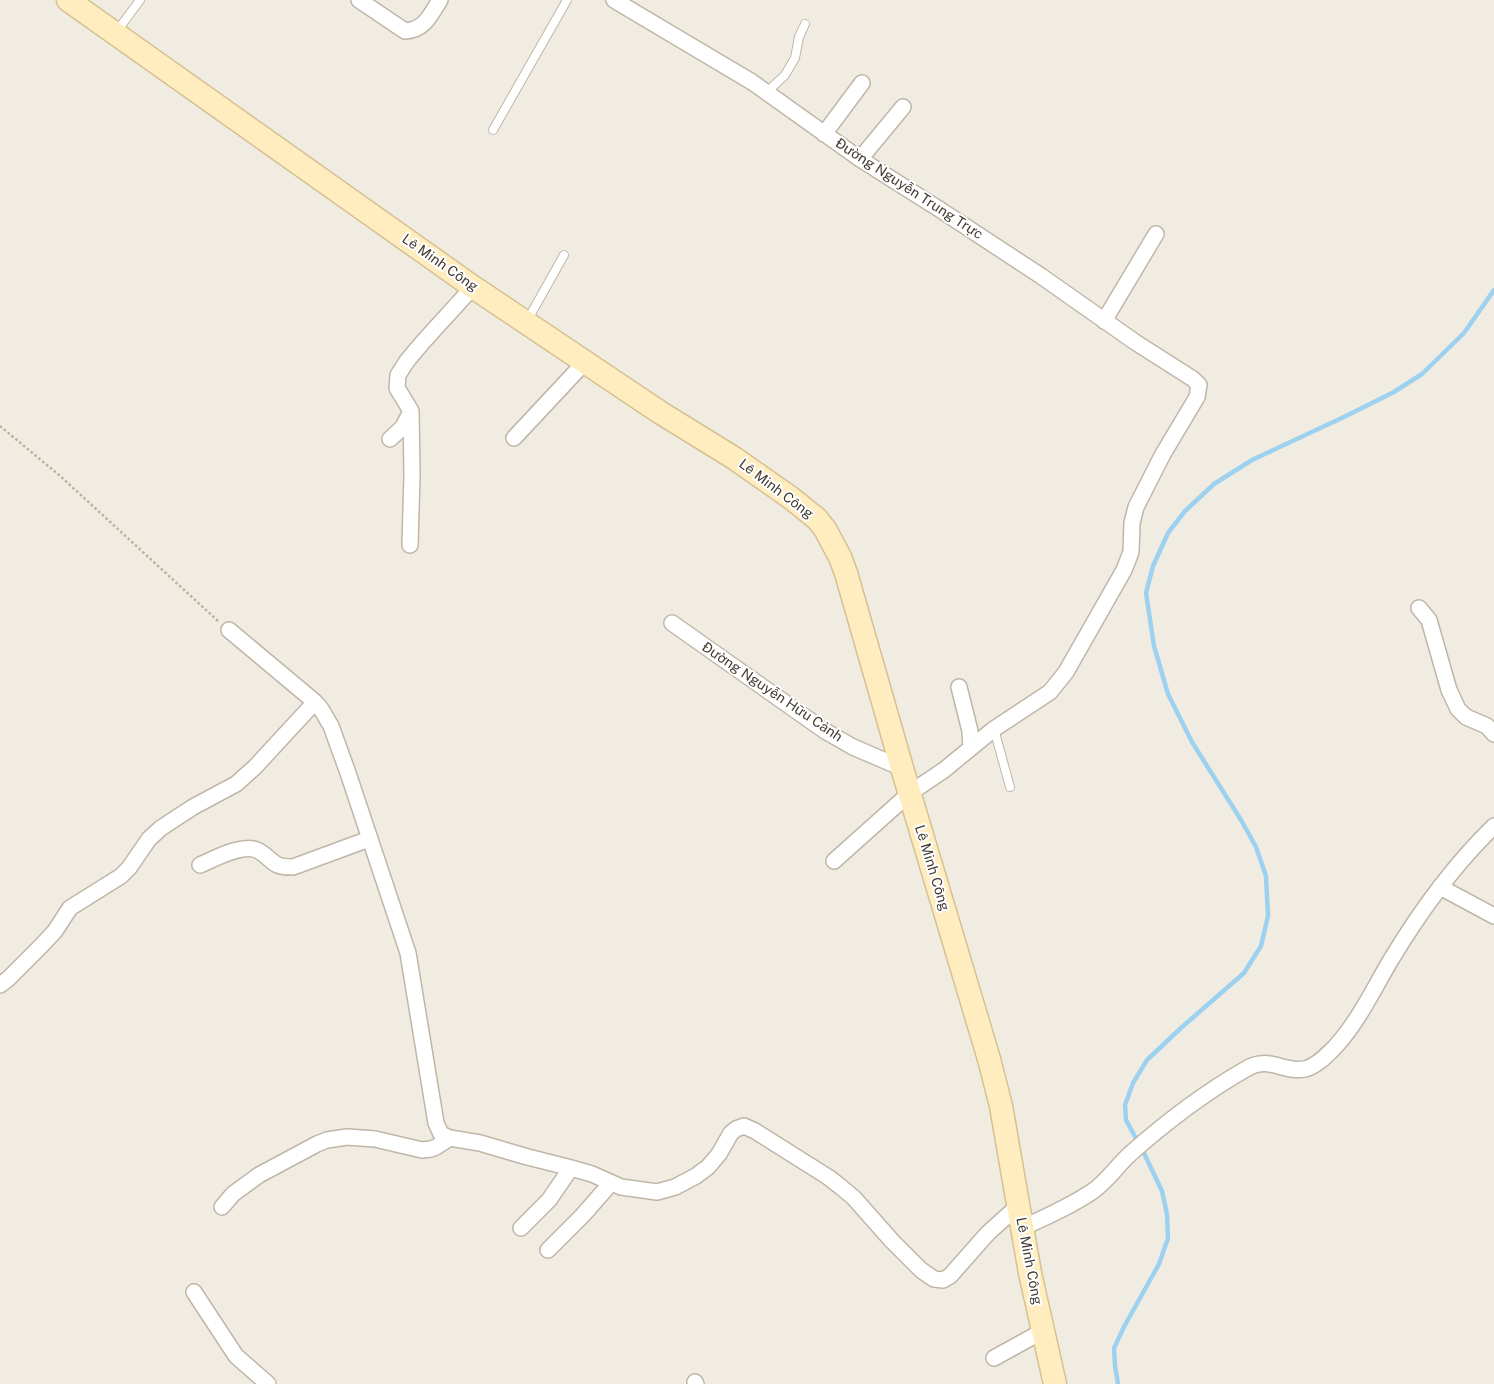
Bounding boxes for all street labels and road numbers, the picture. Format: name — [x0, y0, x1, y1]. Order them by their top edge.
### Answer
street label: Đường Nguyễn Trung Trực — [832, 135, 986, 243]
street label: Lê Minh Công — [399, 231, 481, 295]
street label: Lê Minh Công — [735, 456, 817, 522]
street label: Đường Nguyễn Hữu Cảnh — [698, 639, 846, 745]
street label: Lê Minh Công — [911, 823, 953, 913]
street label: Lê Minh Công — [1012, 1216, 1046, 1306]

